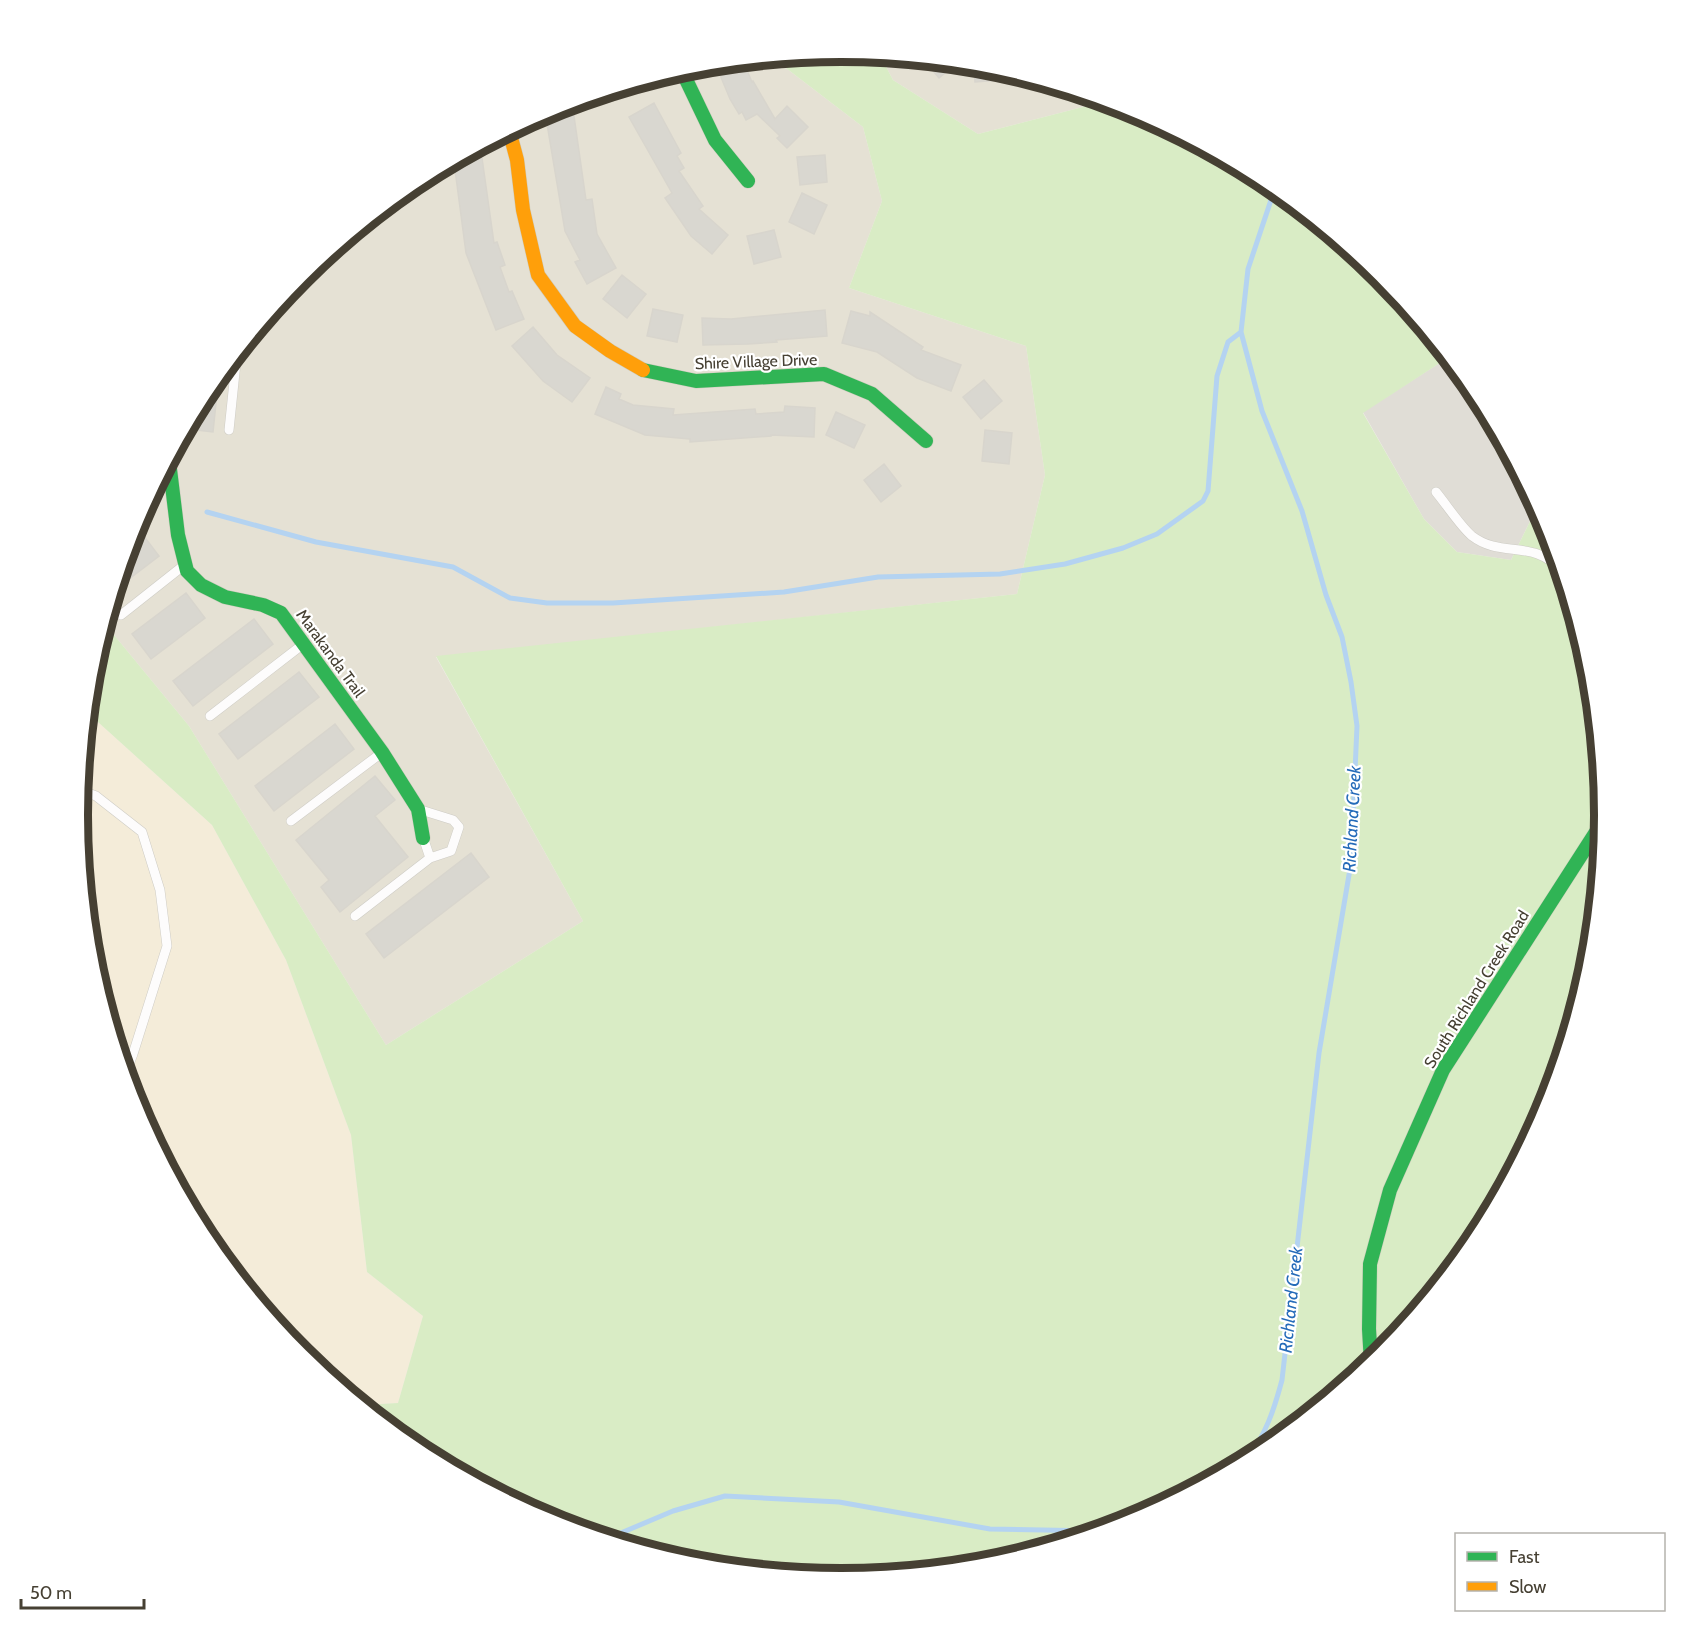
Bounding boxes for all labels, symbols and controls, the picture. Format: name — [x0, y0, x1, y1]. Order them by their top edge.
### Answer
street label: Shire Village Drive — [694, 350, 818, 373]
street label: Marakanda Trail — [292, 606, 369, 701]
water label: Richland Creek — [1338, 764, 1366, 873]
street label: South Richland Creek Road — [1420, 907, 1533, 1072]
water label: Richland Creek — [1274, 1245, 1308, 1354]
legend — [1455, 1533, 1665, 1611]
text: Fast — [1509, 1546, 1540, 1568]
scale bar — [21, 1572, 144, 1610]
text: Slow — [1509, 1576, 1546, 1598]
text: 50 m — [30, 1582, 72, 1604]

